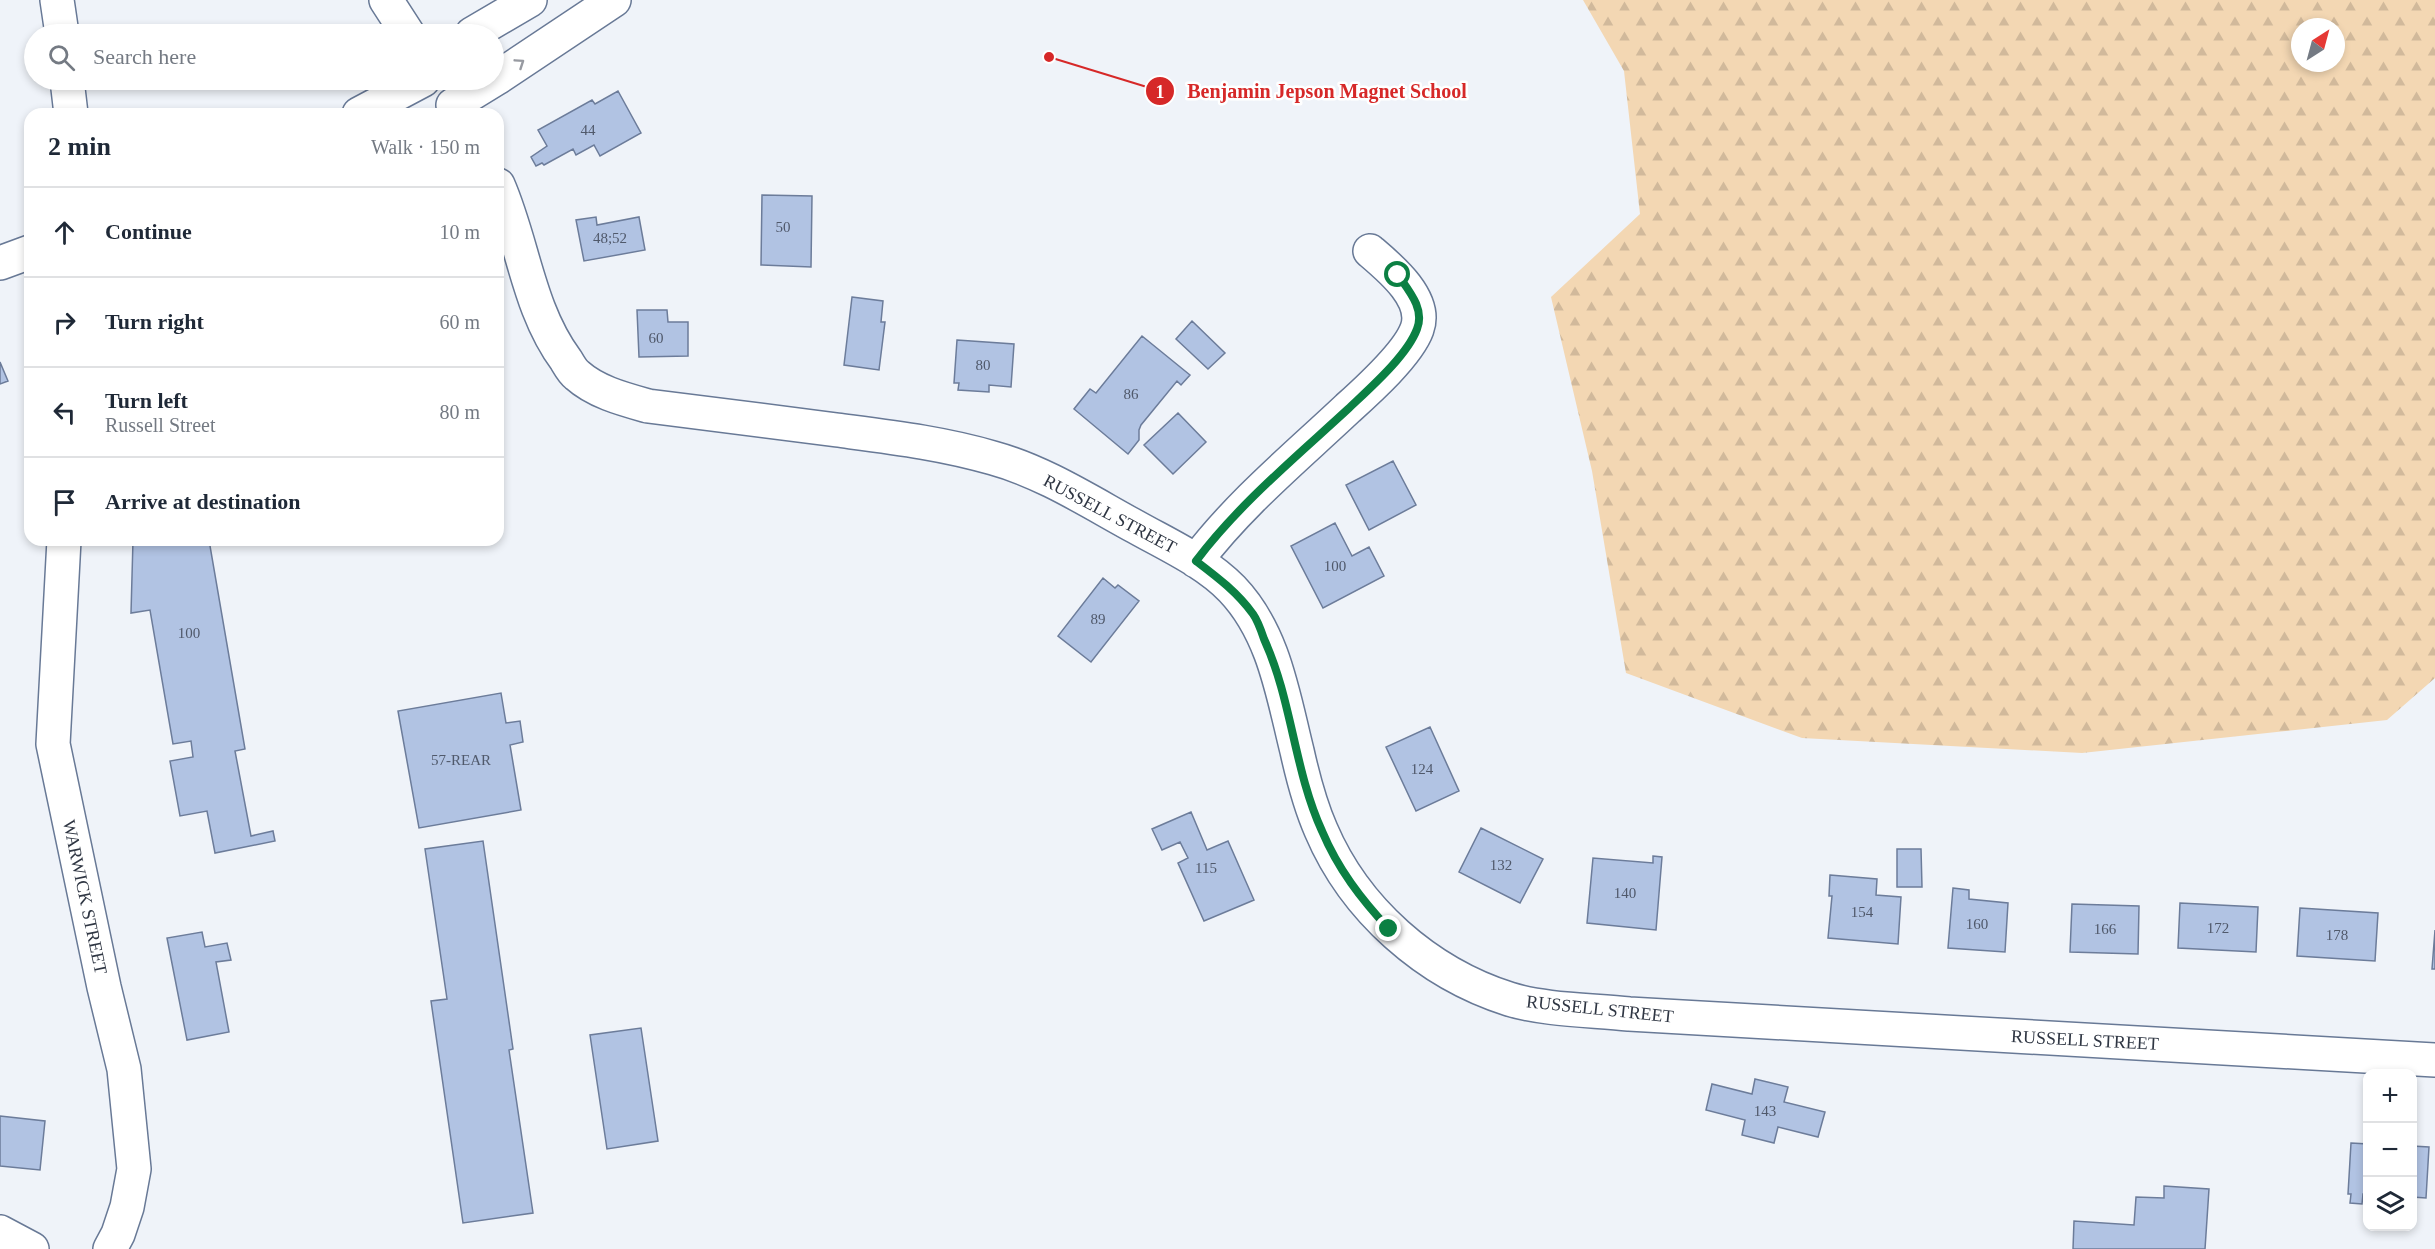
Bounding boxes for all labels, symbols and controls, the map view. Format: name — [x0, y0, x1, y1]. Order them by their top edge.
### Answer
north arrow — [2291, 18, 2345, 72]
search box — [24, 24, 504, 90]
icon: search — [45, 41, 78, 74]
text: Search here — [93, 44, 196, 69]
one-way arrow — [513, 59, 524, 70]
callout: Benjamin Jepson Magnet School — [1145, 72, 1478, 110]
text: Benjamin Jepson Magnet School — [1187, 80, 1467, 103]
text: 1 — [1156, 82, 1165, 102]
house number: 44 — [581, 122, 596, 138]
text: 2 min — [48, 132, 111, 161]
text: Walk · 150 m — [371, 136, 480, 158]
icon: ahead — [48, 216, 81, 249]
text: Continue — [105, 219, 192, 244]
house number: 50 — [776, 219, 791, 235]
text: 10 m — [439, 221, 480, 243]
house number: 48;52 — [593, 230, 627, 246]
route start — [1384, 261, 1410, 287]
icon: right — [48, 306, 81, 339]
text: Turn right — [105, 309, 204, 334]
text: 60 m — [439, 311, 480, 333]
house number: 60 — [649, 330, 664, 346]
house number: 80 — [976, 357, 991, 373]
house number: 86 — [1124, 386, 1139, 402]
text: Turn left — [105, 388, 188, 413]
icon: left — [48, 396, 81, 429]
text: 80 m — [439, 401, 480, 423]
text: Russell Street — [105, 414, 216, 436]
street label: RUSSELL STREET — [1040, 470, 1180, 558]
icon: arrive — [48, 486, 81, 519]
text: Arrive at destination — [105, 489, 301, 514]
house number: 100 — [1324, 558, 1346, 574]
house number: 89 — [1091, 611, 1106, 627]
house number: 100 — [178, 625, 200, 641]
house number: 57-REAR — [431, 752, 491, 768]
house number: 124 — [1411, 761, 1434, 777]
street label: WARWICK STREET — [59, 818, 111, 976]
house number: 132 — [1490, 857, 1512, 873]
house number: 115 — [1195, 860, 1217, 876]
house number: 140 — [1614, 885, 1636, 901]
house number: 154 — [1851, 904, 1874, 920]
route end — [1375, 915, 1401, 941]
house number: 160 — [1966, 916, 1988, 932]
house number: 172 — [2207, 920, 2229, 936]
house number: 166 — [2094, 921, 2117, 937]
house number: 178 — [2326, 927, 2348, 943]
street label: RUSSELL STREET — [1525, 991, 1675, 1027]
street label: RUSSELL STREET — [2011, 1026, 2159, 1054]
map controls — [2363, 1069, 2417, 1231]
button: + — [2363, 1069, 2417, 1123]
house number: 143 — [1754, 1103, 1776, 1119]
button: − — [2363, 1123, 2417, 1177]
button: layers — [2363, 1177, 2417, 1231]

